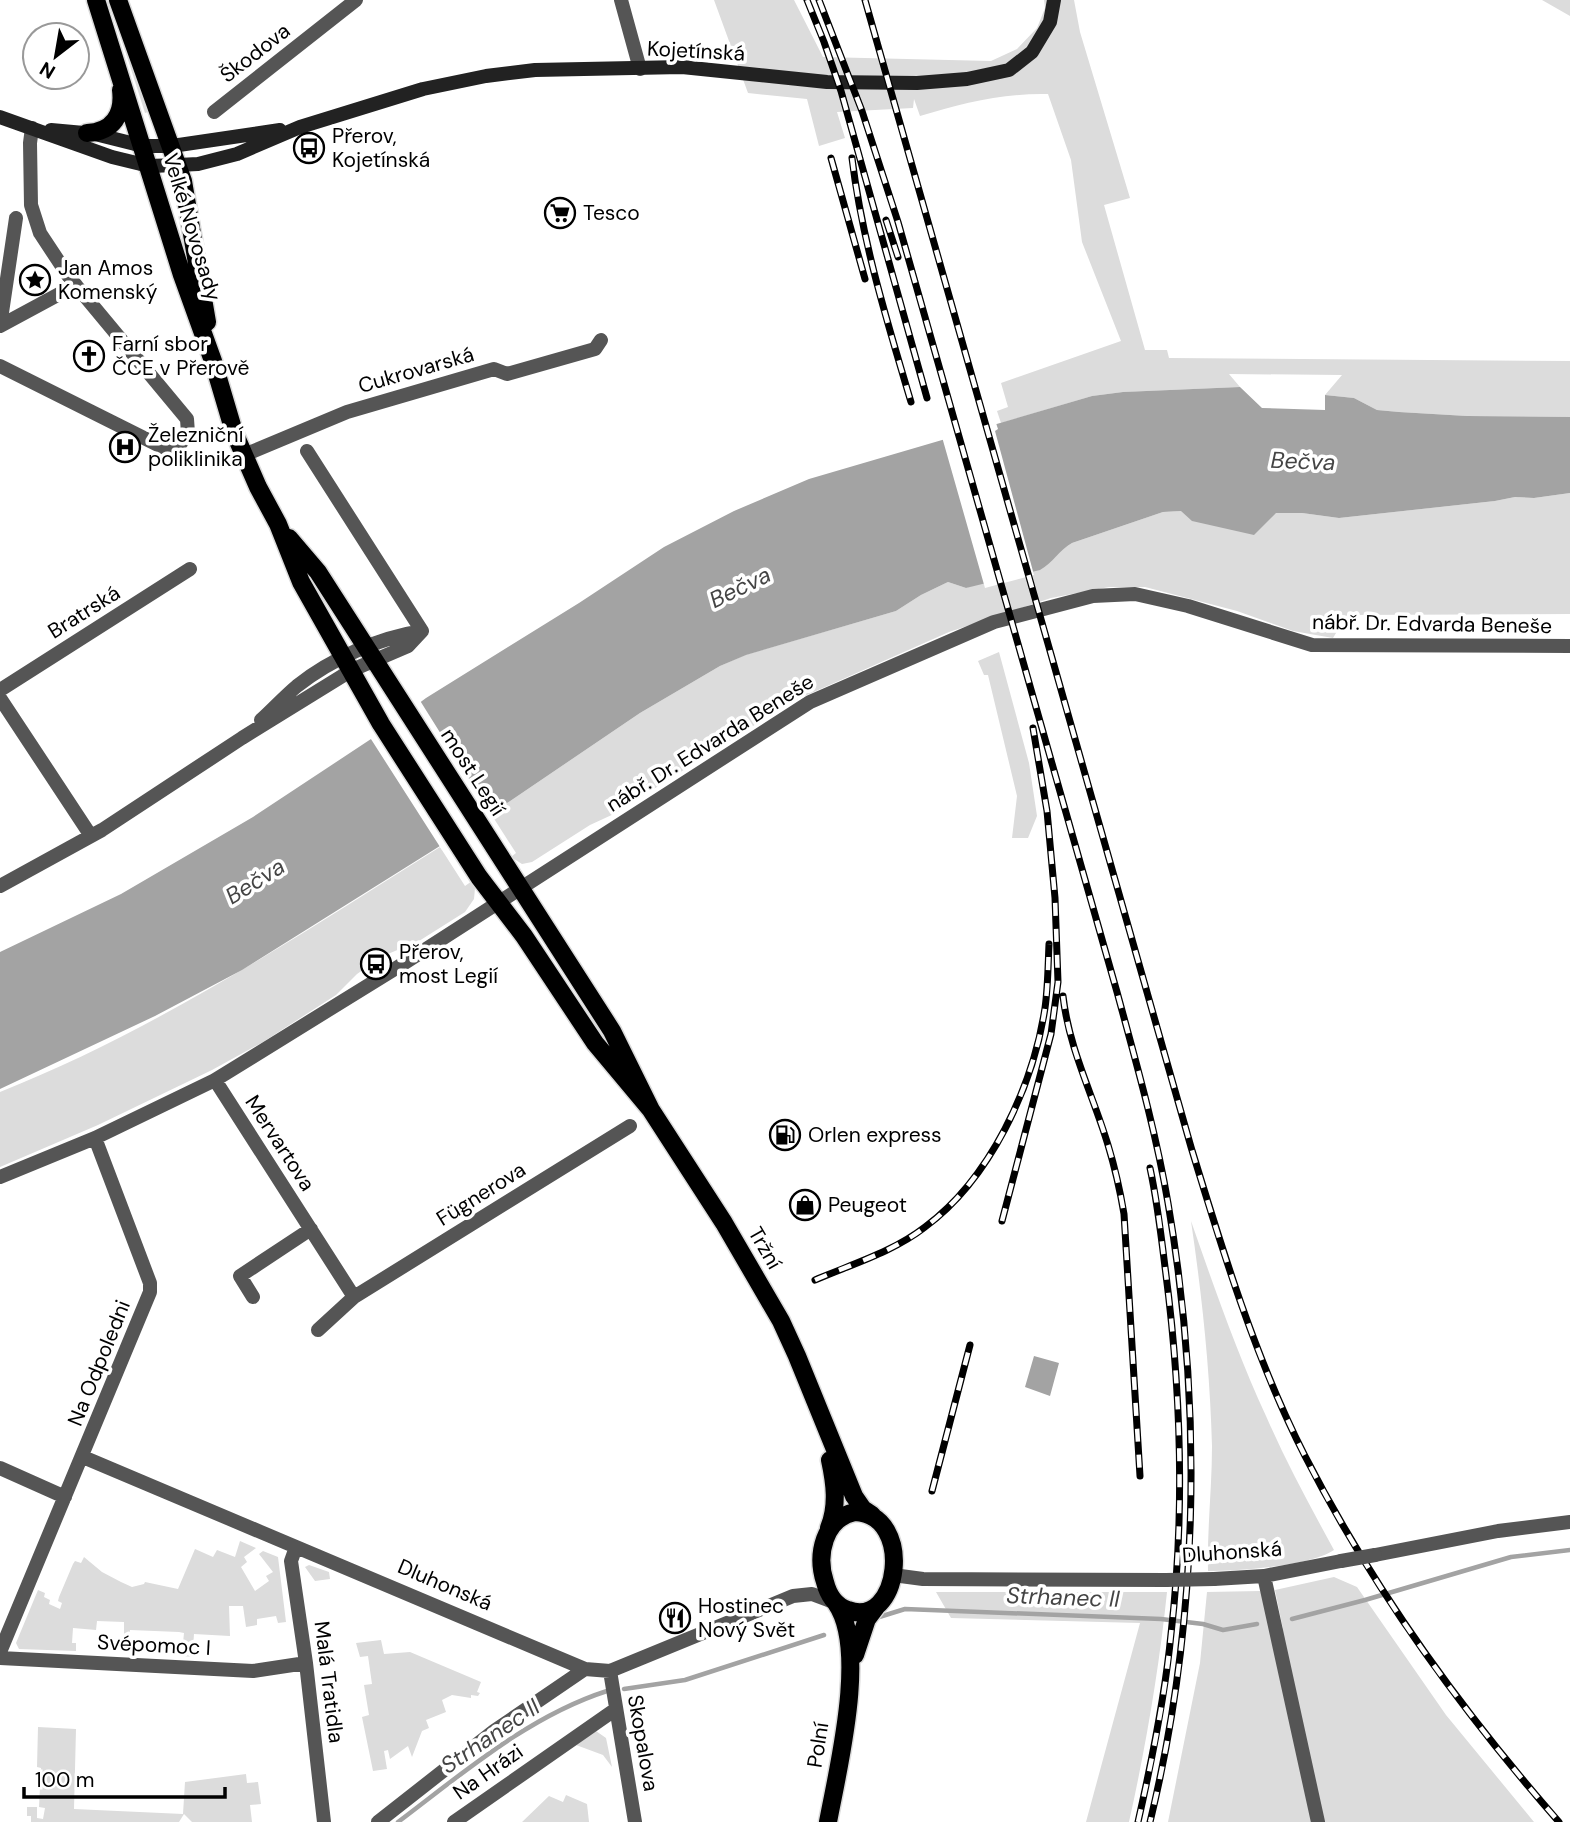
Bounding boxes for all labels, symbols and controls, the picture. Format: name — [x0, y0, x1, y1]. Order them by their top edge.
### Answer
street label: Škodova — [214, 17, 296, 89]
north arrow — [21, 21, 91, 91]
street label: Kojetínská — [646, 34, 746, 68]
text: N — [35, 56, 60, 84]
place label: Přerov, Kojetínská — [332, 122, 430, 174]
bus stop icon: Přerov, Kojetínská — [292, 131, 326, 165]
street label: Velké Novosady — [156, 150, 228, 304]
supermarket icon: Tesco — [543, 196, 577, 230]
place label: Tesco — [583, 199, 640, 227]
place label: Jan Amos Komenský — [58, 254, 158, 306]
place icon: Jan Amos Komenský — [18, 263, 52, 297]
place label: Farní sbor ČCE v Přerově — [112, 330, 250, 382]
church icon: Farní sbor ČCE v Přerově — [72, 339, 106, 373]
street label: Cukrovarská — [355, 340, 477, 400]
place label: Železniční poliklinika — [148, 421, 244, 473]
hospital icon: Železniční poliklinika — [108, 430, 142, 464]
water label: Bečva — [1270, 445, 1336, 477]
water label: Bečva — [704, 559, 776, 615]
street label: Bratrská — [43, 579, 125, 645]
street label: nábř. Dr. Edvarda Beneše — [1312, 608, 1552, 640]
street label: nábř. Dr. Edvarda Beneše — [601, 667, 819, 818]
street label: most Legií — [434, 723, 512, 821]
water label: Bečva — [220, 851, 290, 911]
place label: Přerov, most Legií — [399, 938, 498, 990]
bus stop icon: Přerov, most Legií — [359, 947, 393, 981]
street label: Mervartova — [239, 1090, 321, 1196]
fuel station icon: Orlen express — [768, 1118, 802, 1152]
place label: Orlen express — [808, 1121, 942, 1149]
street label: Fügnerova — [431, 1156, 531, 1232]
shop icon: Peugeot — [788, 1188, 822, 1222]
place label: Peugeot — [828, 1191, 907, 1219]
street label: Tržní — [742, 1222, 788, 1275]
street label: Na Odpoledni — [61, 1296, 137, 1430]
street label: Dluhonská — [1181, 1535, 1283, 1569]
street label: Dluhonská — [393, 1553, 497, 1617]
water label: Strhanec II — [1006, 1580, 1121, 1614]
place label: Hostinec Nový Svět — [698, 1592, 795, 1644]
restaurant icon: Hostinec Nový Svět — [658, 1601, 692, 1635]
street label: Malá Tratidla — [308, 1619, 350, 1745]
street label: Svépomoc I — [96, 1628, 212, 1662]
water label: Strhanec II — [435, 1691, 546, 1780]
street label: Skopalova — [621, 1693, 665, 1793]
street label: Polní — [801, 1720, 835, 1770]
street label: Na Hrázi — [447, 1738, 529, 1806]
scale bar — [24, 1756, 226, 1800]
text: 100 m — [35, 1766, 95, 1794]

